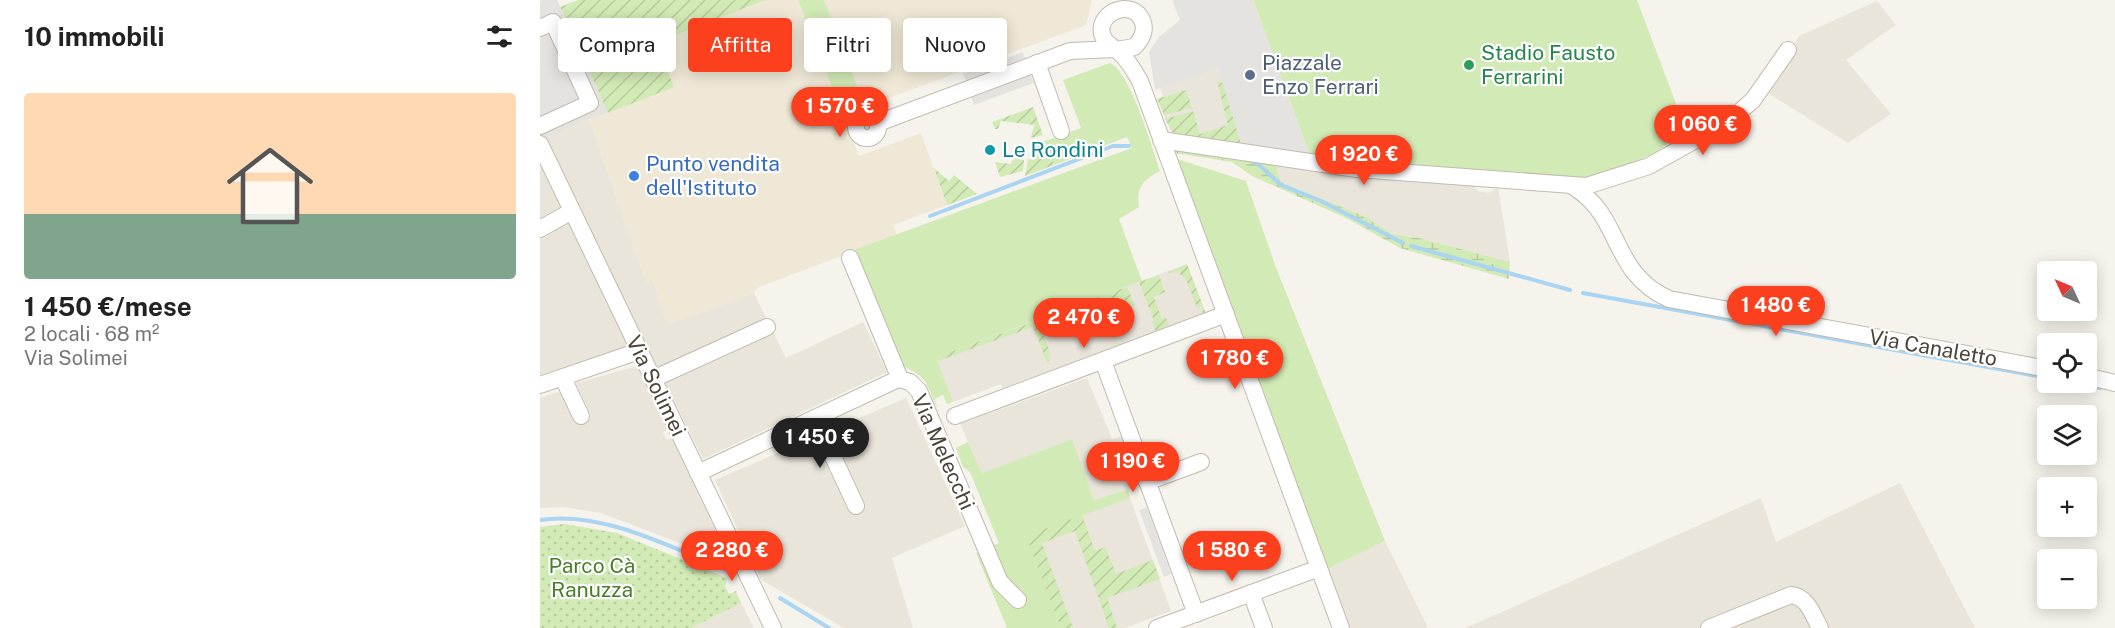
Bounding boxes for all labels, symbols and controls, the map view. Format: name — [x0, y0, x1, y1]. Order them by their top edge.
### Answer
chip: Compra — [558, 18, 676, 72]
chip: Affitta — [688, 18, 792, 72]
chip: Filtri — [804, 18, 891, 72]
chip: Nuovo — [903, 18, 1007, 72]
icon: filters — [483, 20, 516, 53]
text: 10 immobili — [24, 21, 165, 52]
place label: Stadio Fausto Ferrarini — [1481, 40, 1615, 89]
place label: Piazzale Enzo Ferrari — [1262, 50, 1379, 99]
marker: Stadio Fausto Ferrarini — [1462, 58, 1476, 72]
marker: Piazzale Enzo Ferrari — [1243, 68, 1257, 82]
pin: 1 570 € — [785, 87, 895, 138]
text: 1 570 € — [805, 94, 875, 118]
pin: 1 060 € — [1648, 105, 1758, 156]
text: 1 060 € — [1668, 112, 1738, 136]
icon: home — [216, 132, 324, 240]
pin: 1 920 € — [1309, 135, 1419, 186]
place label: Le Rondini — [1002, 137, 1104, 162]
text: 1 920 € — [1329, 142, 1399, 166]
marker: Le Rondini — [983, 143, 997, 157]
place label: Punto vendita dell'Istituto — [646, 151, 780, 200]
marker: Punto vendita dell'Istituto — [627, 169, 641, 183]
north arrow — [2037, 261, 2097, 321]
map controls — [2037, 261, 2097, 609]
pin: 1 480 € — [1721, 286, 1831, 337]
text: 1 450 €/mese — [24, 291, 192, 322]
text: 1 480 € — [1741, 293, 1811, 317]
pin: 2 470 € — [1029, 298, 1139, 349]
text: 2 470 € — [1047, 305, 1121, 329]
text: 2 locali · 68 m² — [24, 322, 159, 346]
street label: Via Canaletto — [1867, 324, 1999, 371]
street label: Via Solimei — [621, 331, 692, 440]
button: locate — [2037, 333, 2097, 393]
pin: 1 780 € — [1180, 339, 1290, 390]
text: Via Solimei — [24, 346, 128, 370]
text: 1 780 € — [1200, 346, 1270, 370]
street label: Via Melecchi — [907, 390, 980, 514]
button: layers — [2037, 405, 2097, 465]
pin: 1 450 € — [765, 418, 875, 469]
text: 1 450 € — [785, 425, 855, 449]
pin: 1 190 € — [1078, 442, 1188, 493]
text: 1 190 € — [1100, 449, 1166, 473]
button: + — [2037, 477, 2097, 537]
pin: 2 280 € — [677, 531, 787, 582]
pin: 1 580 € — [1177, 531, 1287, 582]
text: 2 280 € — [695, 538, 769, 562]
text: 1 580 € — [1197, 538, 1267, 562]
button: − — [2037, 549, 2097, 609]
park label: Parco Cà Ranuzza — [549, 553, 635, 602]

